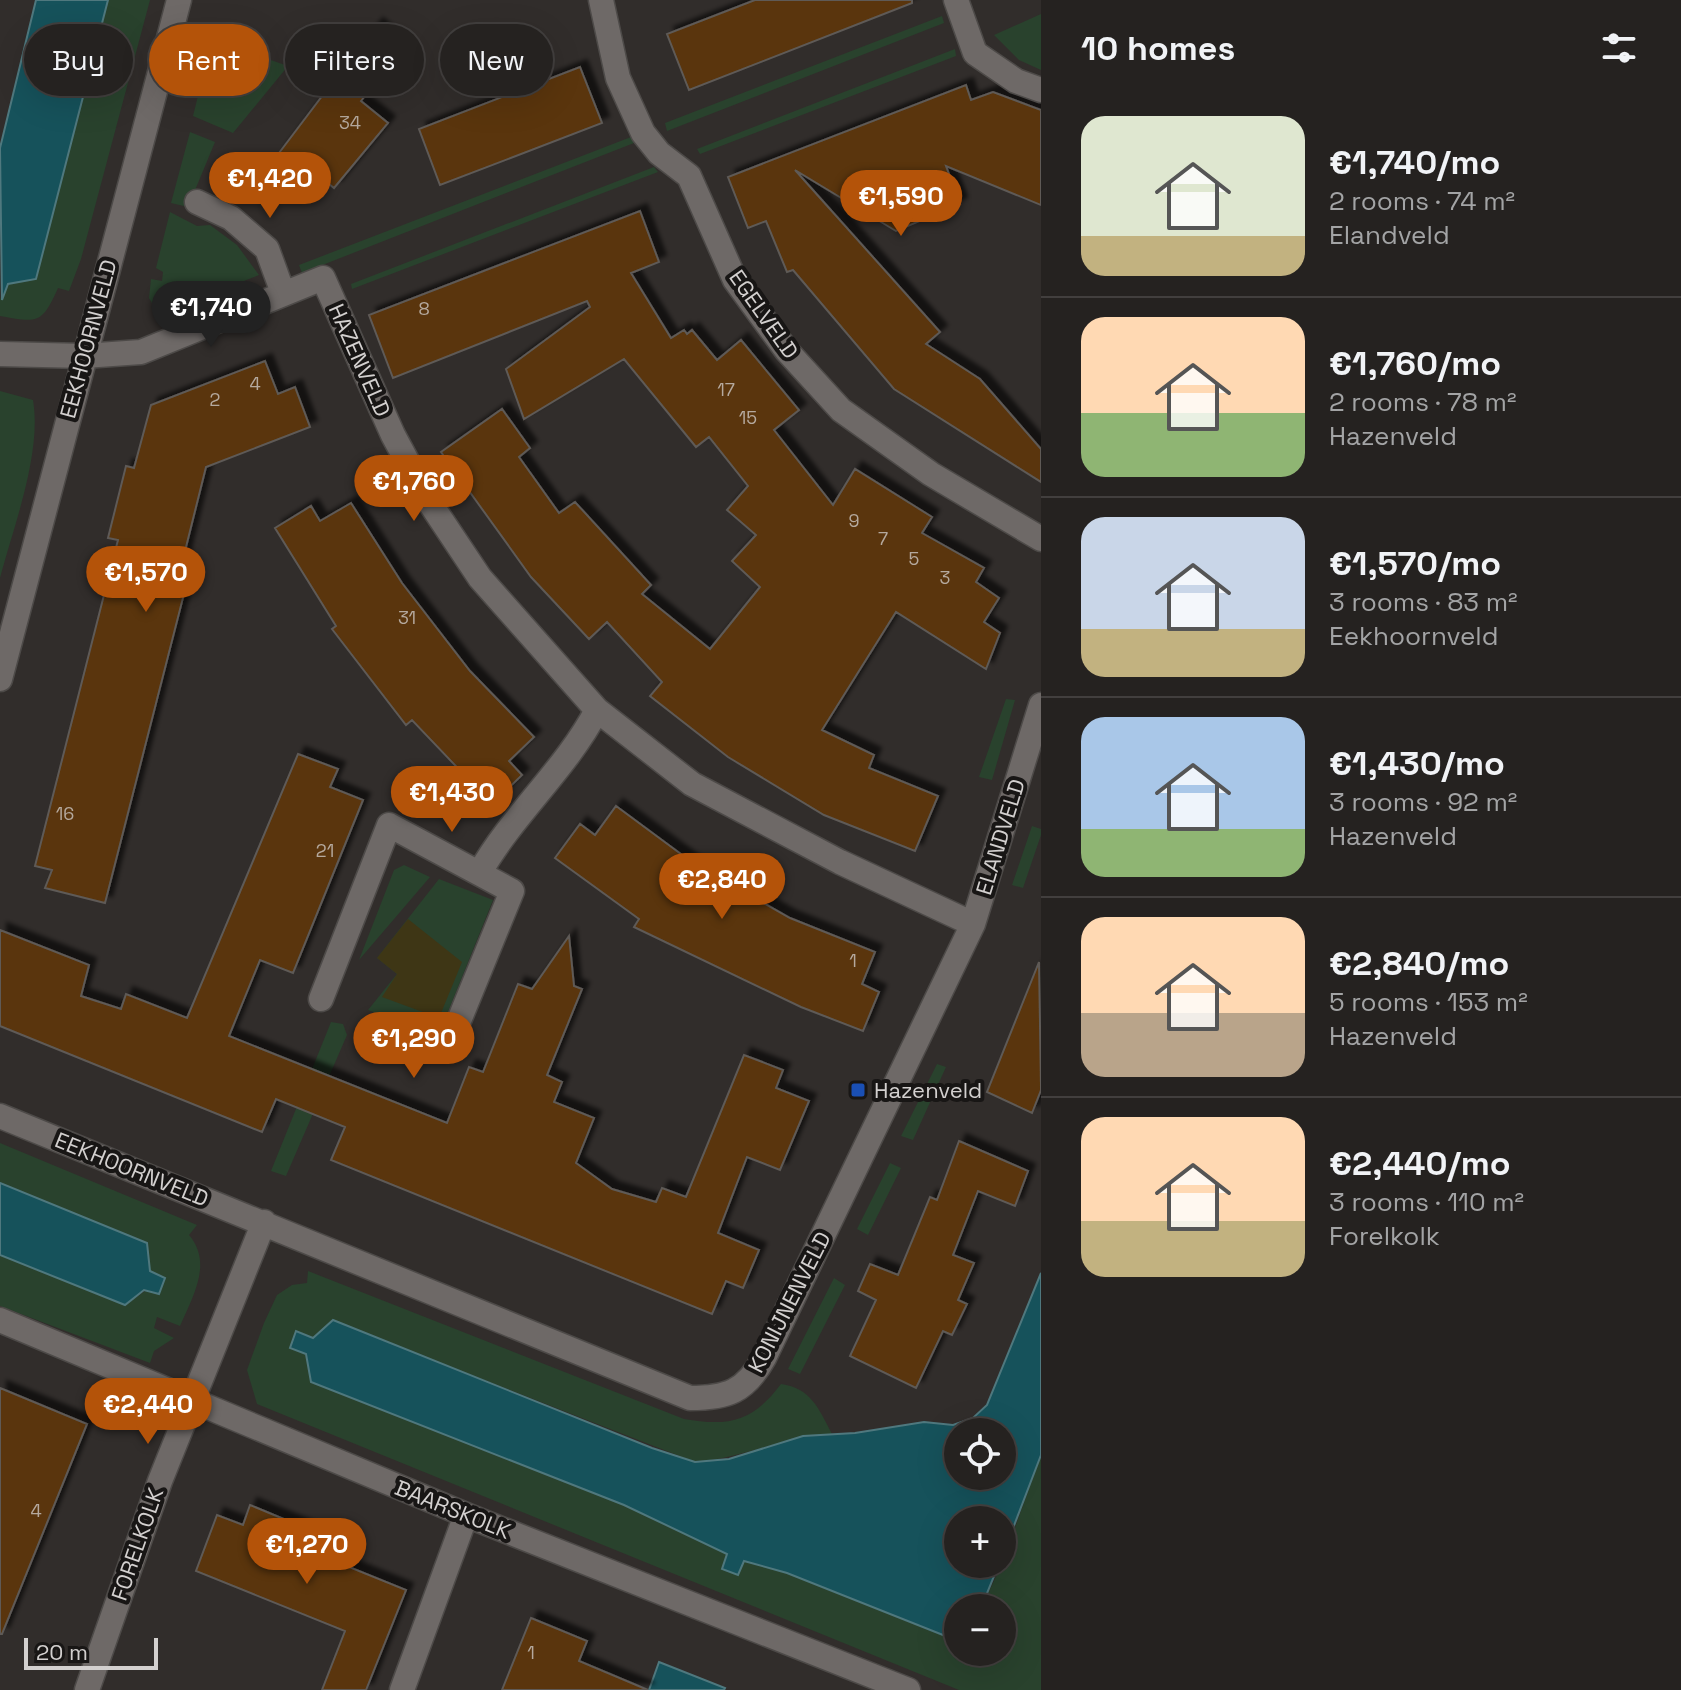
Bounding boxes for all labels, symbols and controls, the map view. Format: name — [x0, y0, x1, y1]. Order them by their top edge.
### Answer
chip: Buy — [24, 24, 133, 96]
chip: Rent — [149, 24, 269, 96]
chip: Filters — [285, 24, 424, 96]
chip: New — [440, 24, 553, 96]
icon: filters — [1597, 26, 1641, 70]
text: 10 homes — [1081, 27, 1235, 70]
house number: 34 — [339, 111, 361, 134]
text: €1,740/mo — [1329, 141, 1500, 184]
icon: home — [1145, 148, 1241, 244]
pin: €1,420 — [205, 152, 335, 220]
text: €1,420 — [227, 161, 313, 195]
pin: €1,590 — [836, 170, 966, 238]
text: €1,590 — [858, 179, 944, 213]
text: 2 rooms · 74 m² — [1329, 184, 1515, 218]
text: Elandveld — [1329, 218, 1450, 252]
street label: EEKHOORNVELD — [53, 257, 123, 421]
street label: EGELVELD — [723, 264, 805, 364]
pin: €1,740 — [146, 281, 276, 349]
text: €1,740 — [170, 290, 252, 324]
house number: 8 — [418, 297, 430, 320]
street label: HAZENVELD — [323, 299, 397, 421]
text: €1,760/mo — [1329, 342, 1501, 385]
icon: home — [1145, 349, 1241, 445]
house number: 4 — [249, 372, 261, 395]
house number: 17 — [717, 378, 735, 401]
text: 2 rooms · 78 m² — [1329, 385, 1516, 419]
house number: 2 — [210, 388, 220, 411]
house number: 15 — [739, 406, 757, 429]
text: Hazenveld — [1329, 419, 1457, 453]
pin: €1,760 — [349, 455, 479, 523]
text: €1,760 — [372, 464, 456, 498]
house number: 9 — [848, 509, 860, 532]
house number: 7 — [878, 527, 888, 550]
text: €1,570/mo — [1329, 542, 1501, 585]
pin: €1,570 — [81, 546, 211, 614]
house number: 5 — [909, 547, 919, 570]
icon: home — [1145, 549, 1241, 645]
text: €1,570 — [104, 555, 188, 589]
house number: 3 — [940, 566, 950, 589]
text: 3 rooms · 83 m² — [1329, 585, 1518, 619]
house number: 31 — [398, 606, 416, 629]
text: Eekhoornveld — [1329, 619, 1498, 653]
text: €1,430/mo — [1329, 742, 1505, 785]
icon: home — [1145, 749, 1241, 845]
pin: €1,430 — [387, 766, 517, 834]
text: €1,430 — [409, 775, 495, 809]
street label: ELANDVELD — [969, 776, 1031, 898]
text: 3 rooms · 92 m² — [1329, 785, 1517, 819]
house number: 16 — [56, 802, 74, 825]
text: Hazenveld — [1329, 819, 1457, 853]
house number: 21 — [316, 839, 334, 862]
pin: €2,840 — [657, 853, 787, 921]
text: €2,840 — [677, 862, 767, 896]
text: €2,840/mo — [1329, 942, 1509, 985]
house number: 1 — [849, 949, 857, 972]
icon: home — [1145, 949, 1241, 1045]
text: 5 rooms · 153 m² — [1329, 985, 1528, 1019]
pin: €1,290 — [349, 1012, 479, 1080]
text: Hazenveld — [1329, 1019, 1457, 1053]
text: €1,290 — [371, 1021, 457, 1055]
place label: Hazenveld — [874, 1076, 982, 1104]
marker: Hazenveld — [849, 1081, 867, 1099]
street label: EEKHOORNVELD — [51, 1125, 213, 1213]
text: €2,440/mo — [1329, 1142, 1511, 1185]
icon: home — [1145, 1149, 1241, 1245]
text: 3 rooms · 110 m² — [1329, 1185, 1524, 1219]
text: Forelkolk — [1329, 1219, 1440, 1253]
street label: KONIJNENVELD — [741, 1227, 837, 1377]
pin: €2,440 — [83, 1378, 213, 1446]
text: €2,440 — [103, 1387, 193, 1421]
map controls — [944, 1418, 1016, 1666]
button: locate — [944, 1418, 1016, 1490]
street label: BAARSKOLK — [391, 1473, 516, 1545]
street label: FORELKOLK — [105, 1483, 170, 1604]
house number: 4 — [30, 1499, 42, 1522]
button: + — [944, 1506, 1016, 1578]
pin: €1,270 — [242, 1518, 372, 1586]
text: €1,270 — [265, 1527, 349, 1561]
button: − — [944, 1594, 1016, 1666]
scale bar — [24, 1634, 158, 1670]
text: 20 m — [36, 1638, 88, 1666]
house number: 1 — [527, 1641, 535, 1664]

